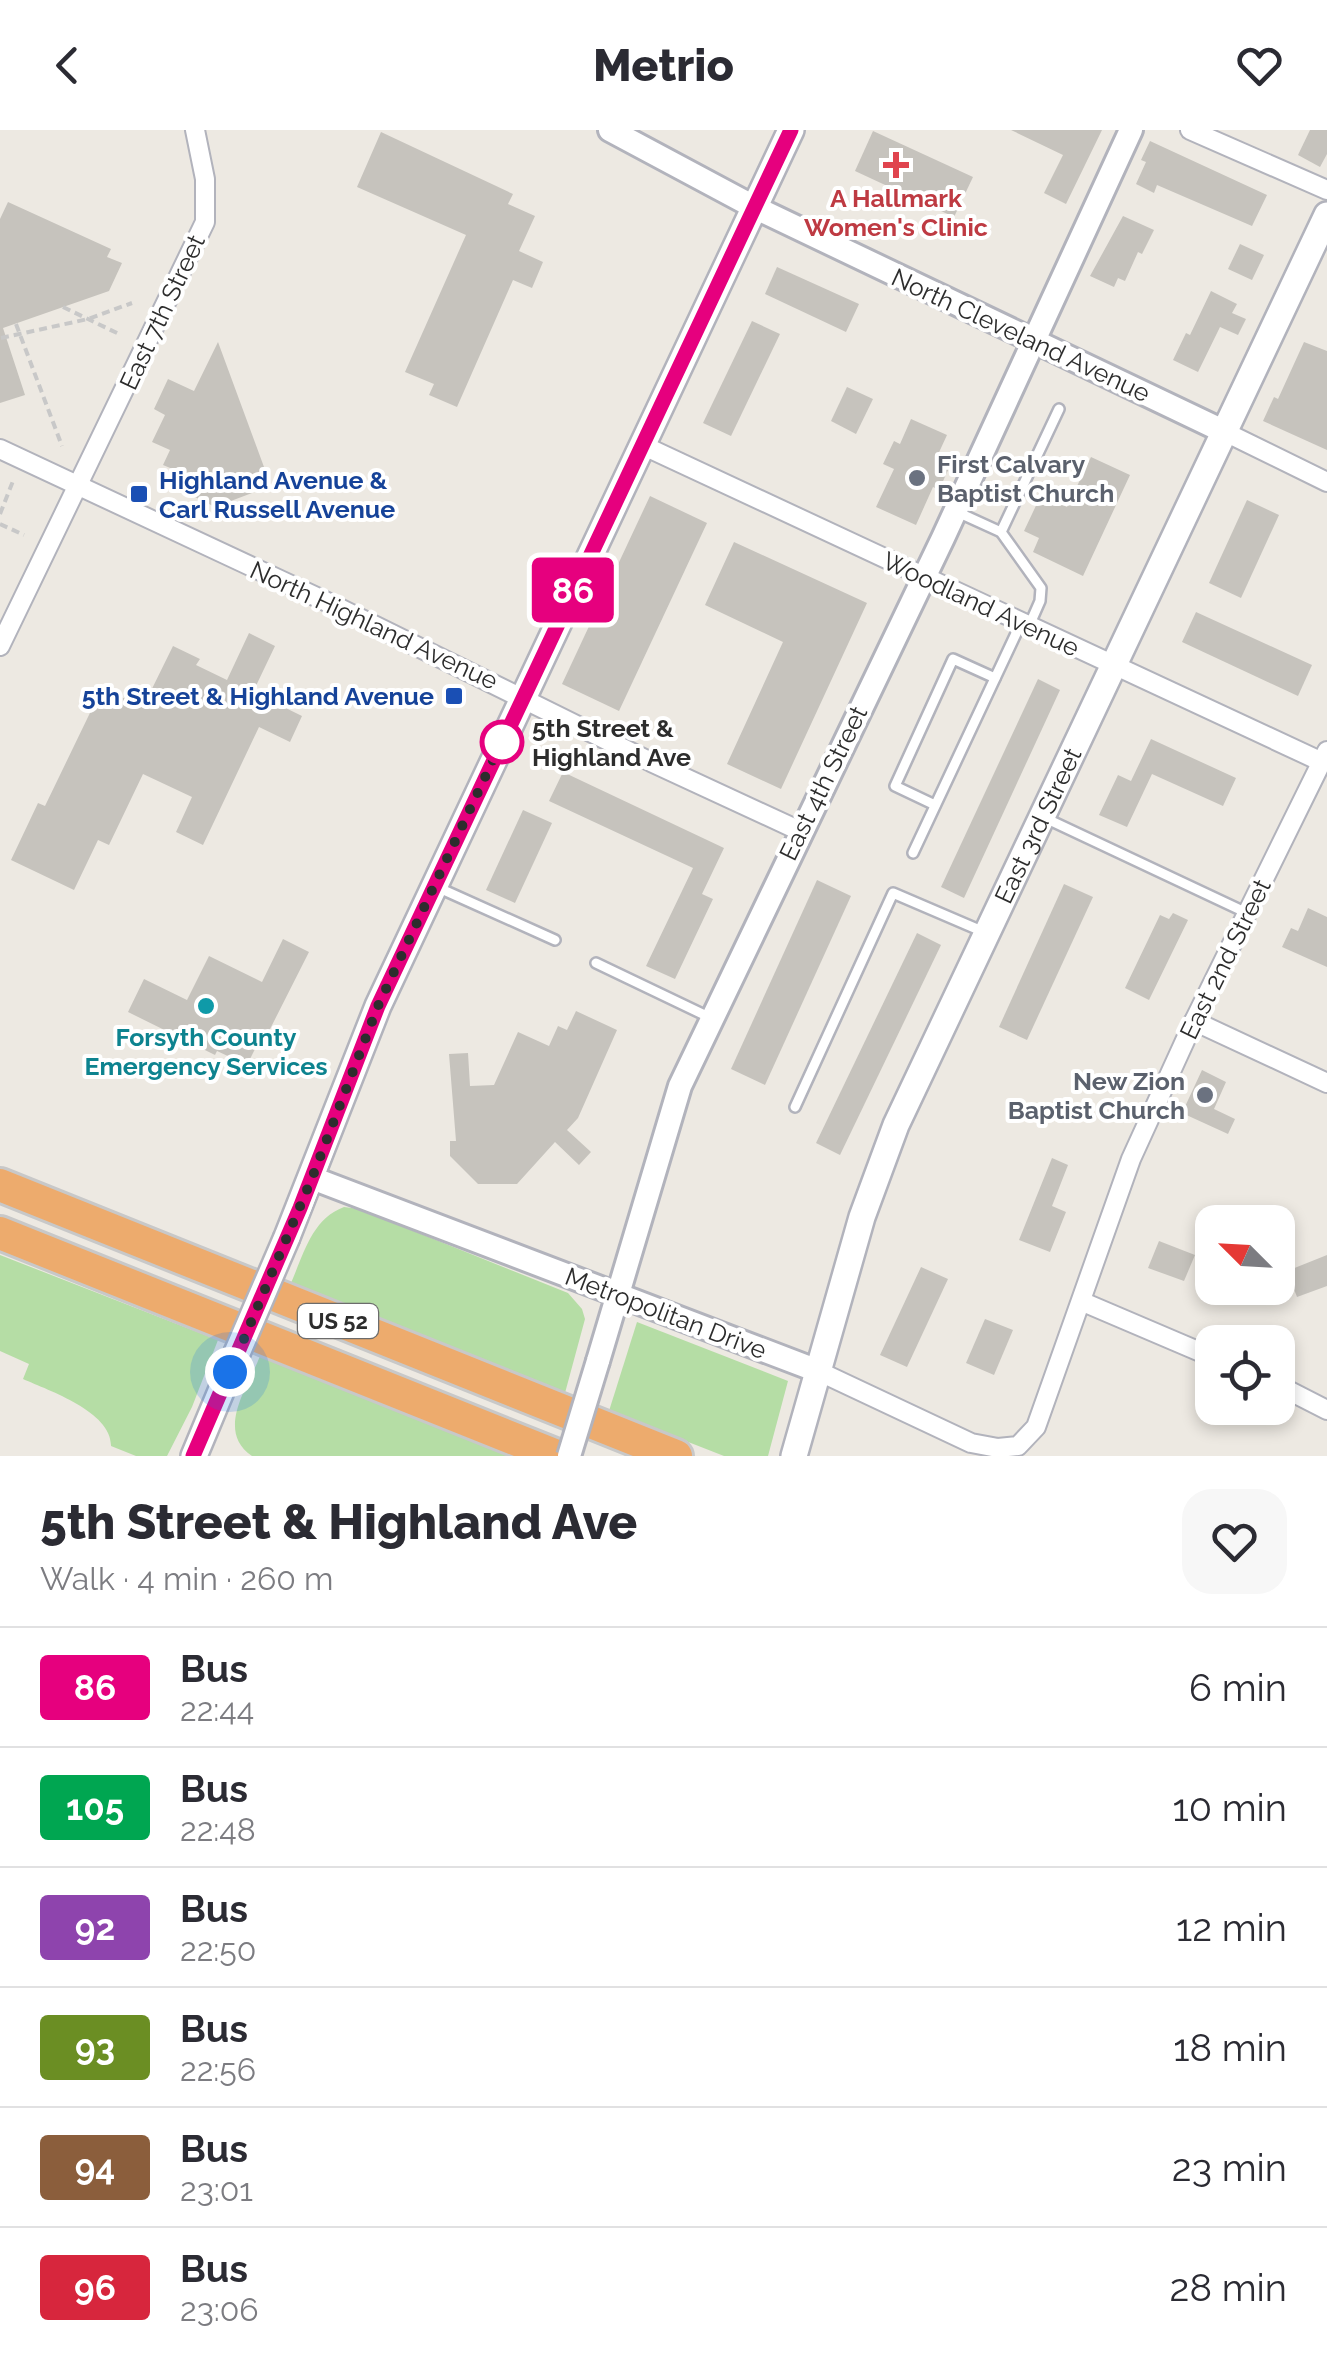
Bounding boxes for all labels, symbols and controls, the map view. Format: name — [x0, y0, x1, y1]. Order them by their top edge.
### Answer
icon: back — [40, 38, 95, 93]
icon: heart — [1232, 38, 1287, 93]
text: Metrio — [593, 39, 734, 92]
marker: A Hallmark Women's Clinic — [883, 152, 909, 178]
place label: A Hallmark Women's Clinic — [804, 183, 988, 242]
street label: East 7th Street — [113, 229, 211, 394]
street label: North Cleveland Avenue — [887, 262, 1155, 408]
place label: First Calvary Baptist Church — [937, 449, 1114, 508]
place label: Highland Avenue & Carl Russell Avenue — [159, 465, 395, 524]
marker: First Calvary Baptist Church — [906, 467, 928, 489]
marker: Highland Avenue & Carl Russell Avenue — [128, 483, 150, 505]
street label: Woodland Avenue — [878, 545, 1084, 663]
street label: North Highland Avenue — [245, 554, 503, 696]
line badge: 86 — [528, 558, 618, 622]
text: 86 — [552, 570, 594, 611]
place label: 5th Street & Highland Avenue — [82, 681, 434, 711]
marker: 5th Street & Highland Avenue — [443, 685, 465, 707]
street label: East 4th Street — [773, 700, 874, 865]
place label: 5th Street & Highland Ave — [532, 713, 691, 772]
marker: 5th Street & Highland Ave — [481, 721, 523, 763]
street label: East 3rd Street — [988, 742, 1088, 908]
street label: East 2nd Street — [1173, 873, 1277, 1044]
marker: Forsyth County Emergency Services — [195, 995, 217, 1017]
place label: Forsyth County Emergency Services — [84, 1022, 328, 1081]
place label: New Zion Baptist Church — [1008, 1066, 1185, 1125]
marker: New Zion Baptist Church — [1194, 1084, 1216, 1106]
north arrow — [1195, 1205, 1295, 1305]
map controls — [1195, 1205, 1295, 1425]
street label: Metropolitan Drive — [561, 1261, 771, 1365]
road number: US 52 — [298, 1304, 378, 1338]
button: locate — [1195, 1325, 1295, 1425]
your location — [205, 1347, 255, 1397]
button: heart — [1182, 1489, 1287, 1594]
text: 5th Street & Highland Ave — [40, 1494, 637, 1550]
text: Walk · 4 min · 260 m — [40, 1560, 333, 1597]
text: Bus — [180, 1646, 248, 1691]
text: 6 min — [1189, 1665, 1287, 1710]
text: 86 — [74, 1667, 116, 1708]
text: 22:44 — [180, 1691, 254, 1728]
text: Bus — [180, 1766, 248, 1811]
text: 10 min — [1172, 1785, 1287, 1830]
text: 105 — [66, 1787, 124, 1828]
text: 22:48 — [180, 1811, 256, 1848]
text: Bus — [180, 1886, 248, 1931]
text: 12 min — [1176, 1905, 1287, 1950]
text: 92 — [75, 1907, 115, 1948]
text: 22:50 — [180, 1931, 256, 1968]
text: Bus — [180, 2006, 248, 2051]
text: 18 min — [1173, 2025, 1287, 2070]
text: 93 — [75, 2027, 115, 2068]
text: 22:56 — [180, 2051, 256, 2088]
text: Bus — [180, 2126, 248, 2171]
text: 23 min — [1172, 2145, 1287, 2190]
text: 94 — [75, 2147, 115, 2188]
text: 23:01 — [180, 2171, 253, 2208]
text: Bus — [180, 2246, 248, 2291]
text: 28 min — [1170, 2265, 1287, 2310]
text: 96 — [74, 2267, 116, 2308]
text: 23:06 — [180, 2291, 259, 2328]

